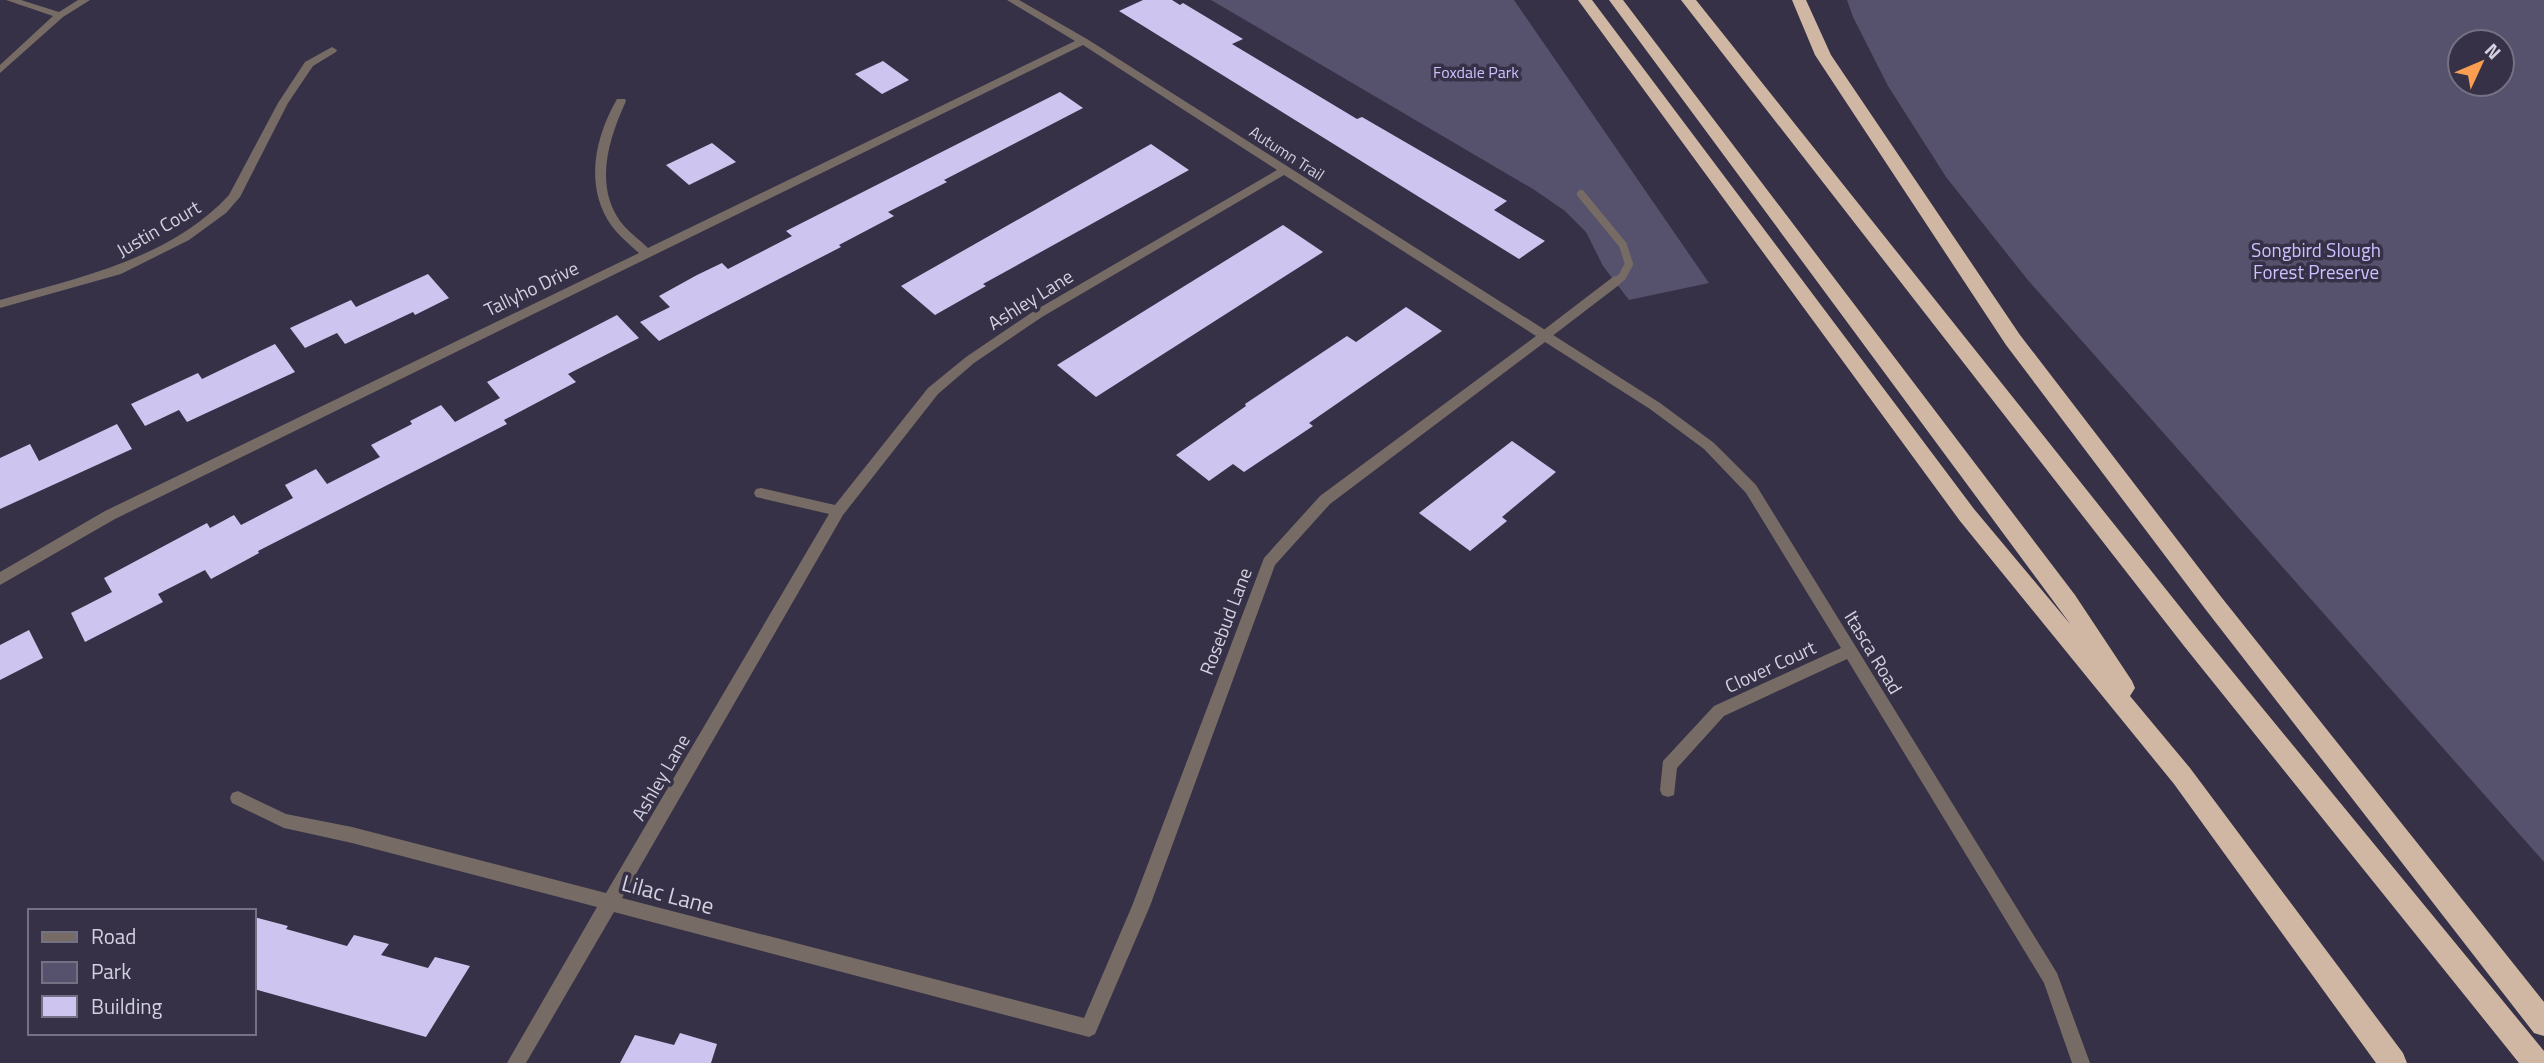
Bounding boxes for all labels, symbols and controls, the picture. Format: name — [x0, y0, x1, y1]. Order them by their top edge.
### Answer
north arrow — [2446, 28, 2516, 98]
text: N — [2479, 36, 2509, 66]
park label: Foxdale Park — [1433, 60, 1519, 84]
street label: Autumn Trail — [1245, 120, 1329, 186]
street label: Justin Court — [110, 192, 206, 264]
park label: Songbird Slough Forest Preserve — [2251, 235, 2381, 286]
street label: Tallyho Drive — [479, 253, 583, 323]
street label: Ashley Lane — [982, 261, 1078, 337]
street label: Rosebud Lane — [1191, 563, 1259, 679]
street label: Itasca Road — [1838, 605, 1910, 699]
street label: Clover Court — [1720, 632, 1821, 700]
street label: Ashley Lane — [623, 728, 697, 826]
street label: Lilac Lane — [618, 865, 718, 923]
legend — [28, 909, 256, 1035]
text: Road — [91, 920, 136, 952]
text: Park — [91, 955, 131, 987]
text: Building — [91, 990, 163, 1022]

